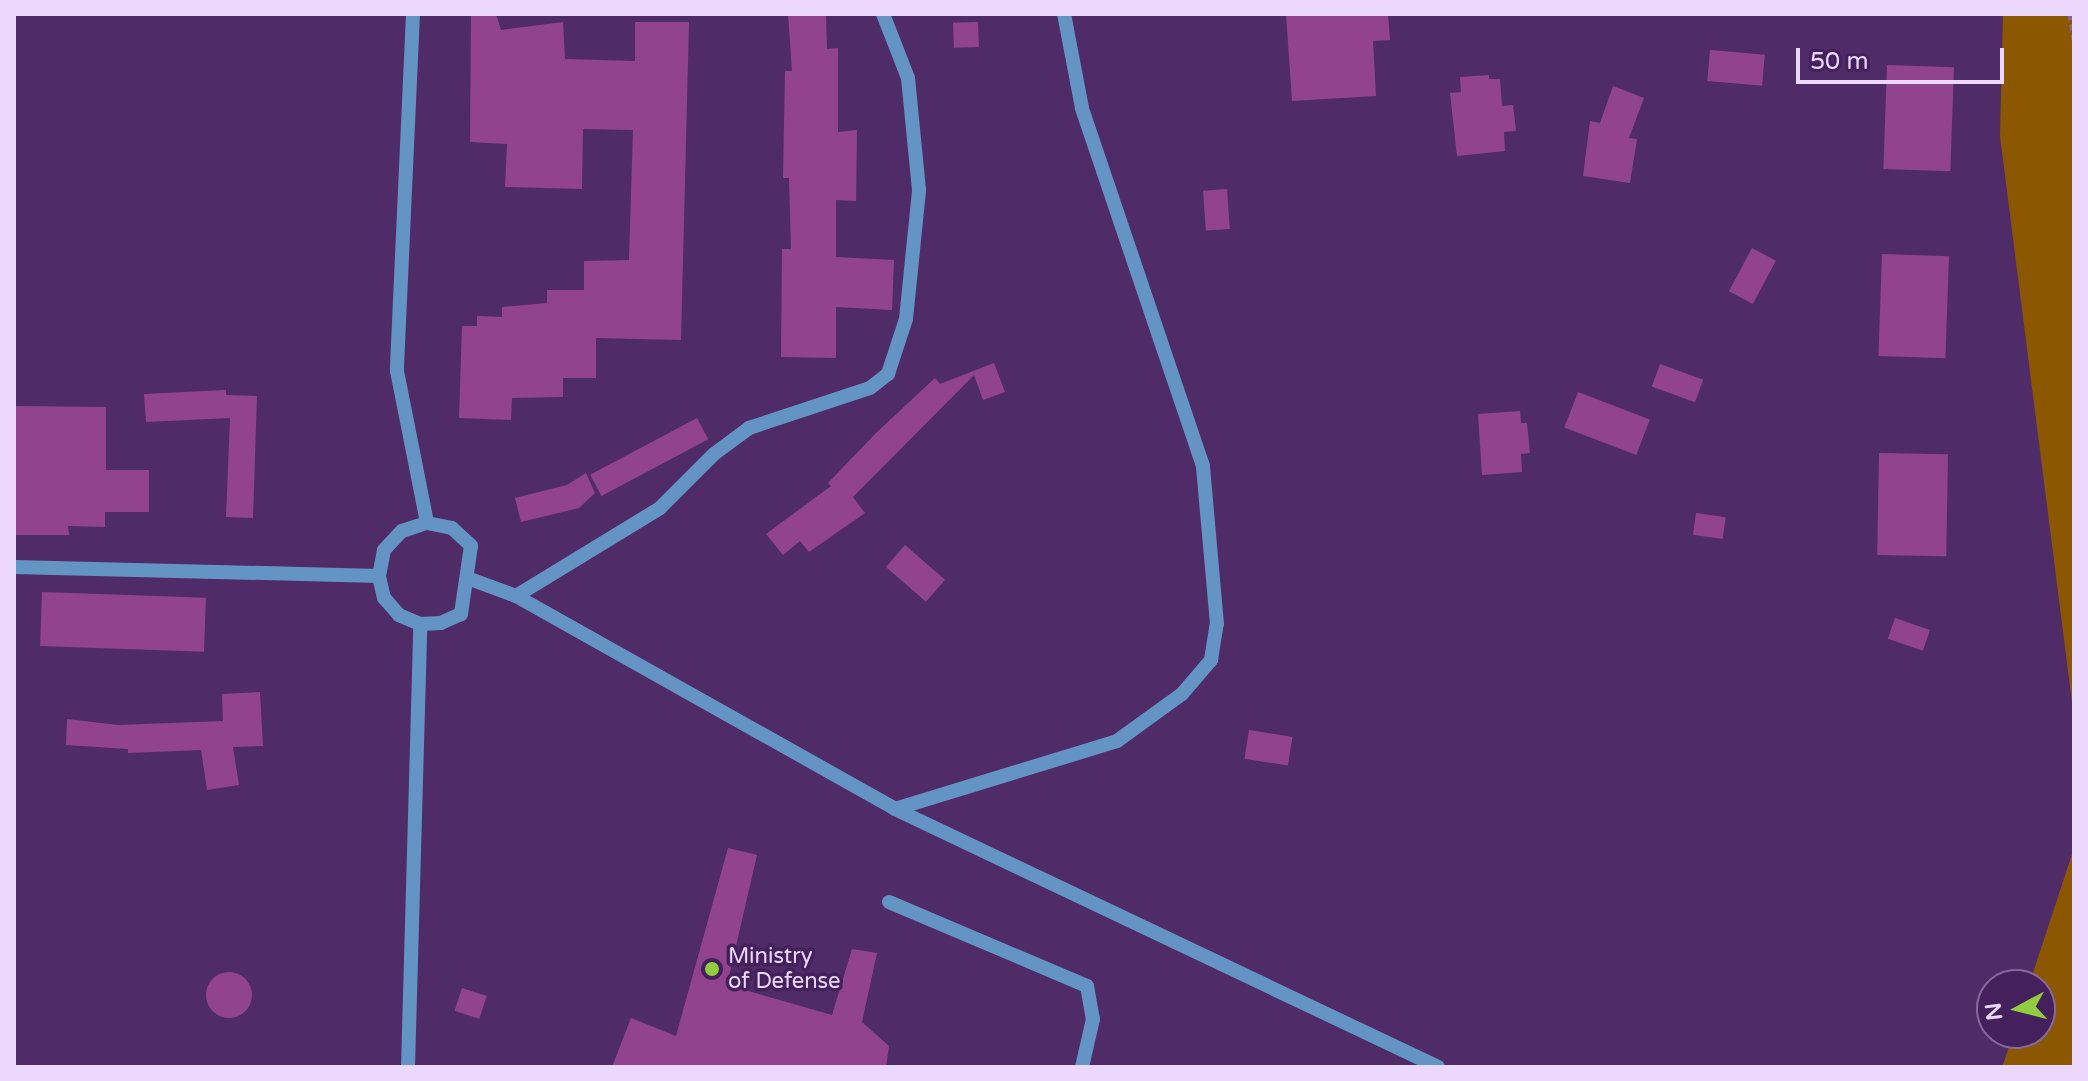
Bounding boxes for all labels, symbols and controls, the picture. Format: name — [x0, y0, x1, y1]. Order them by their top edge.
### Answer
scale bar — [1800, 32, 2008, 82]
text: 50 m — [1810, 47, 1868, 76]
place label: Ministry of Defense — [728, 943, 841, 994]
marker: Ministry of Defense — [703, 960, 721, 978]
north arrow — [1976, 969, 2056, 1049]
text: N — [1980, 1001, 2008, 1022]

